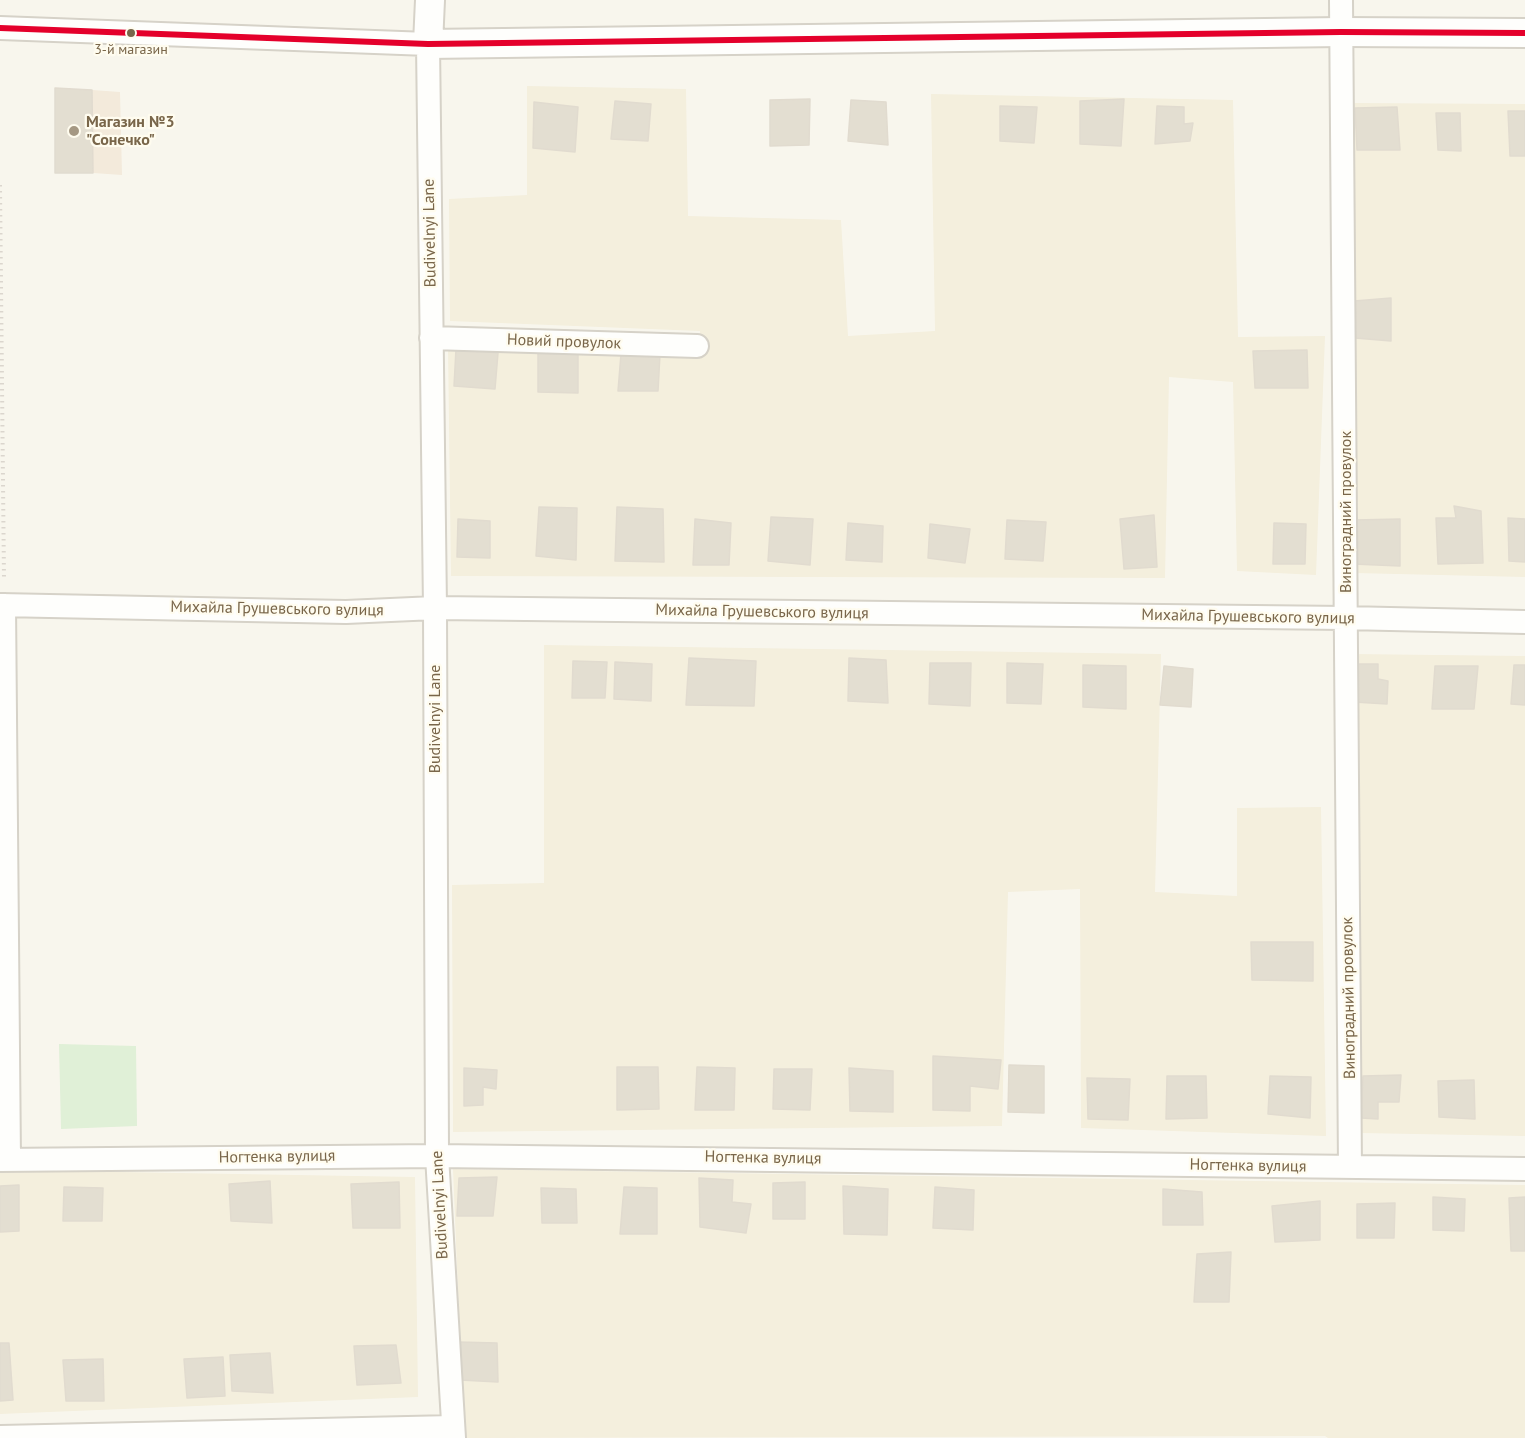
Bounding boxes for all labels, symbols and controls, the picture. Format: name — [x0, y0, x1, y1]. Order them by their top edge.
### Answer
marker: 3-й магазин — [125, 27, 137, 39]
place label: 3-й магазин — [94, 42, 168, 58]
place label: Магазин №3 "Сонечко" — [86, 112, 174, 150]
marker: Магазин №3 "Сонечко" — [67, 124, 81, 138]
street label: Budivelnyi Lane — [419, 178, 441, 288]
street label: Новий провулок — [507, 330, 621, 354]
street label: Виноградний провулок — [1336, 431, 1356, 593]
street label: Михайла Грушевського вулиця — [170, 598, 384, 620]
street label: Михайла Грушевського вулиця — [655, 601, 869, 623]
street label: Михайла Грушевського вулиця — [1141, 606, 1355, 628]
street label: Budivelnyi Lane — [425, 665, 445, 773]
street label: Виноградний провулок — [1338, 917, 1360, 1079]
street label: Ногтенка вулиця — [219, 1146, 335, 1168]
street label: Ногтенка вулиця — [705, 1147, 821, 1169]
street label: Budivelnyi Lane — [428, 1150, 452, 1260]
street label: Ногтенка вулиця — [1190, 1155, 1306, 1177]

